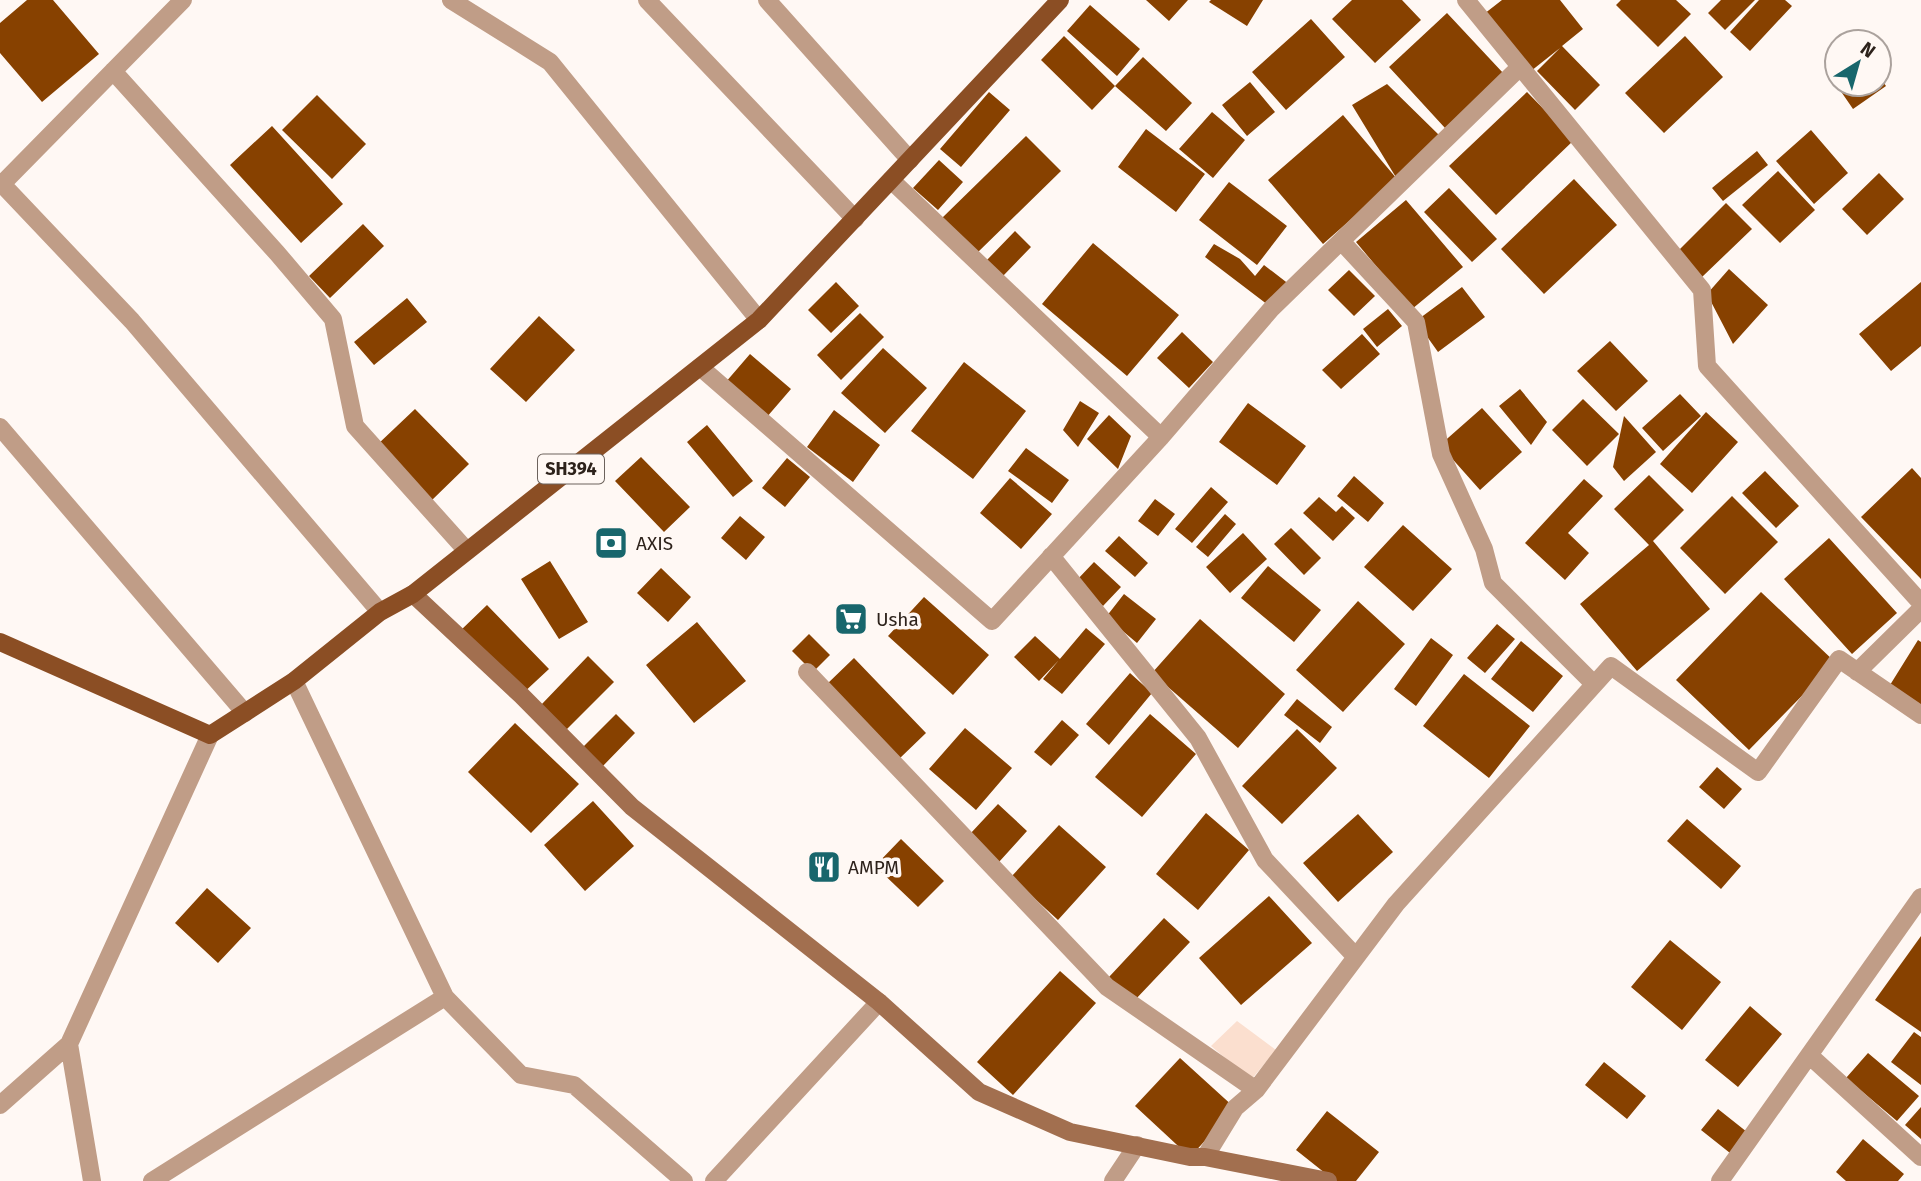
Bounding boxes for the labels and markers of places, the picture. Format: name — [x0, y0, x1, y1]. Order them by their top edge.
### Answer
bank icon: AXIS — [592, 524, 630, 562]
place label: AXIS — [636, 532, 673, 555]
supermarket icon: Usha — [832, 600, 870, 638]
place label: Usha — [876, 608, 919, 631]
restaurant icon: AMPM — [805, 848, 843, 886]
place label: AMPM — [848, 856, 899, 879]

